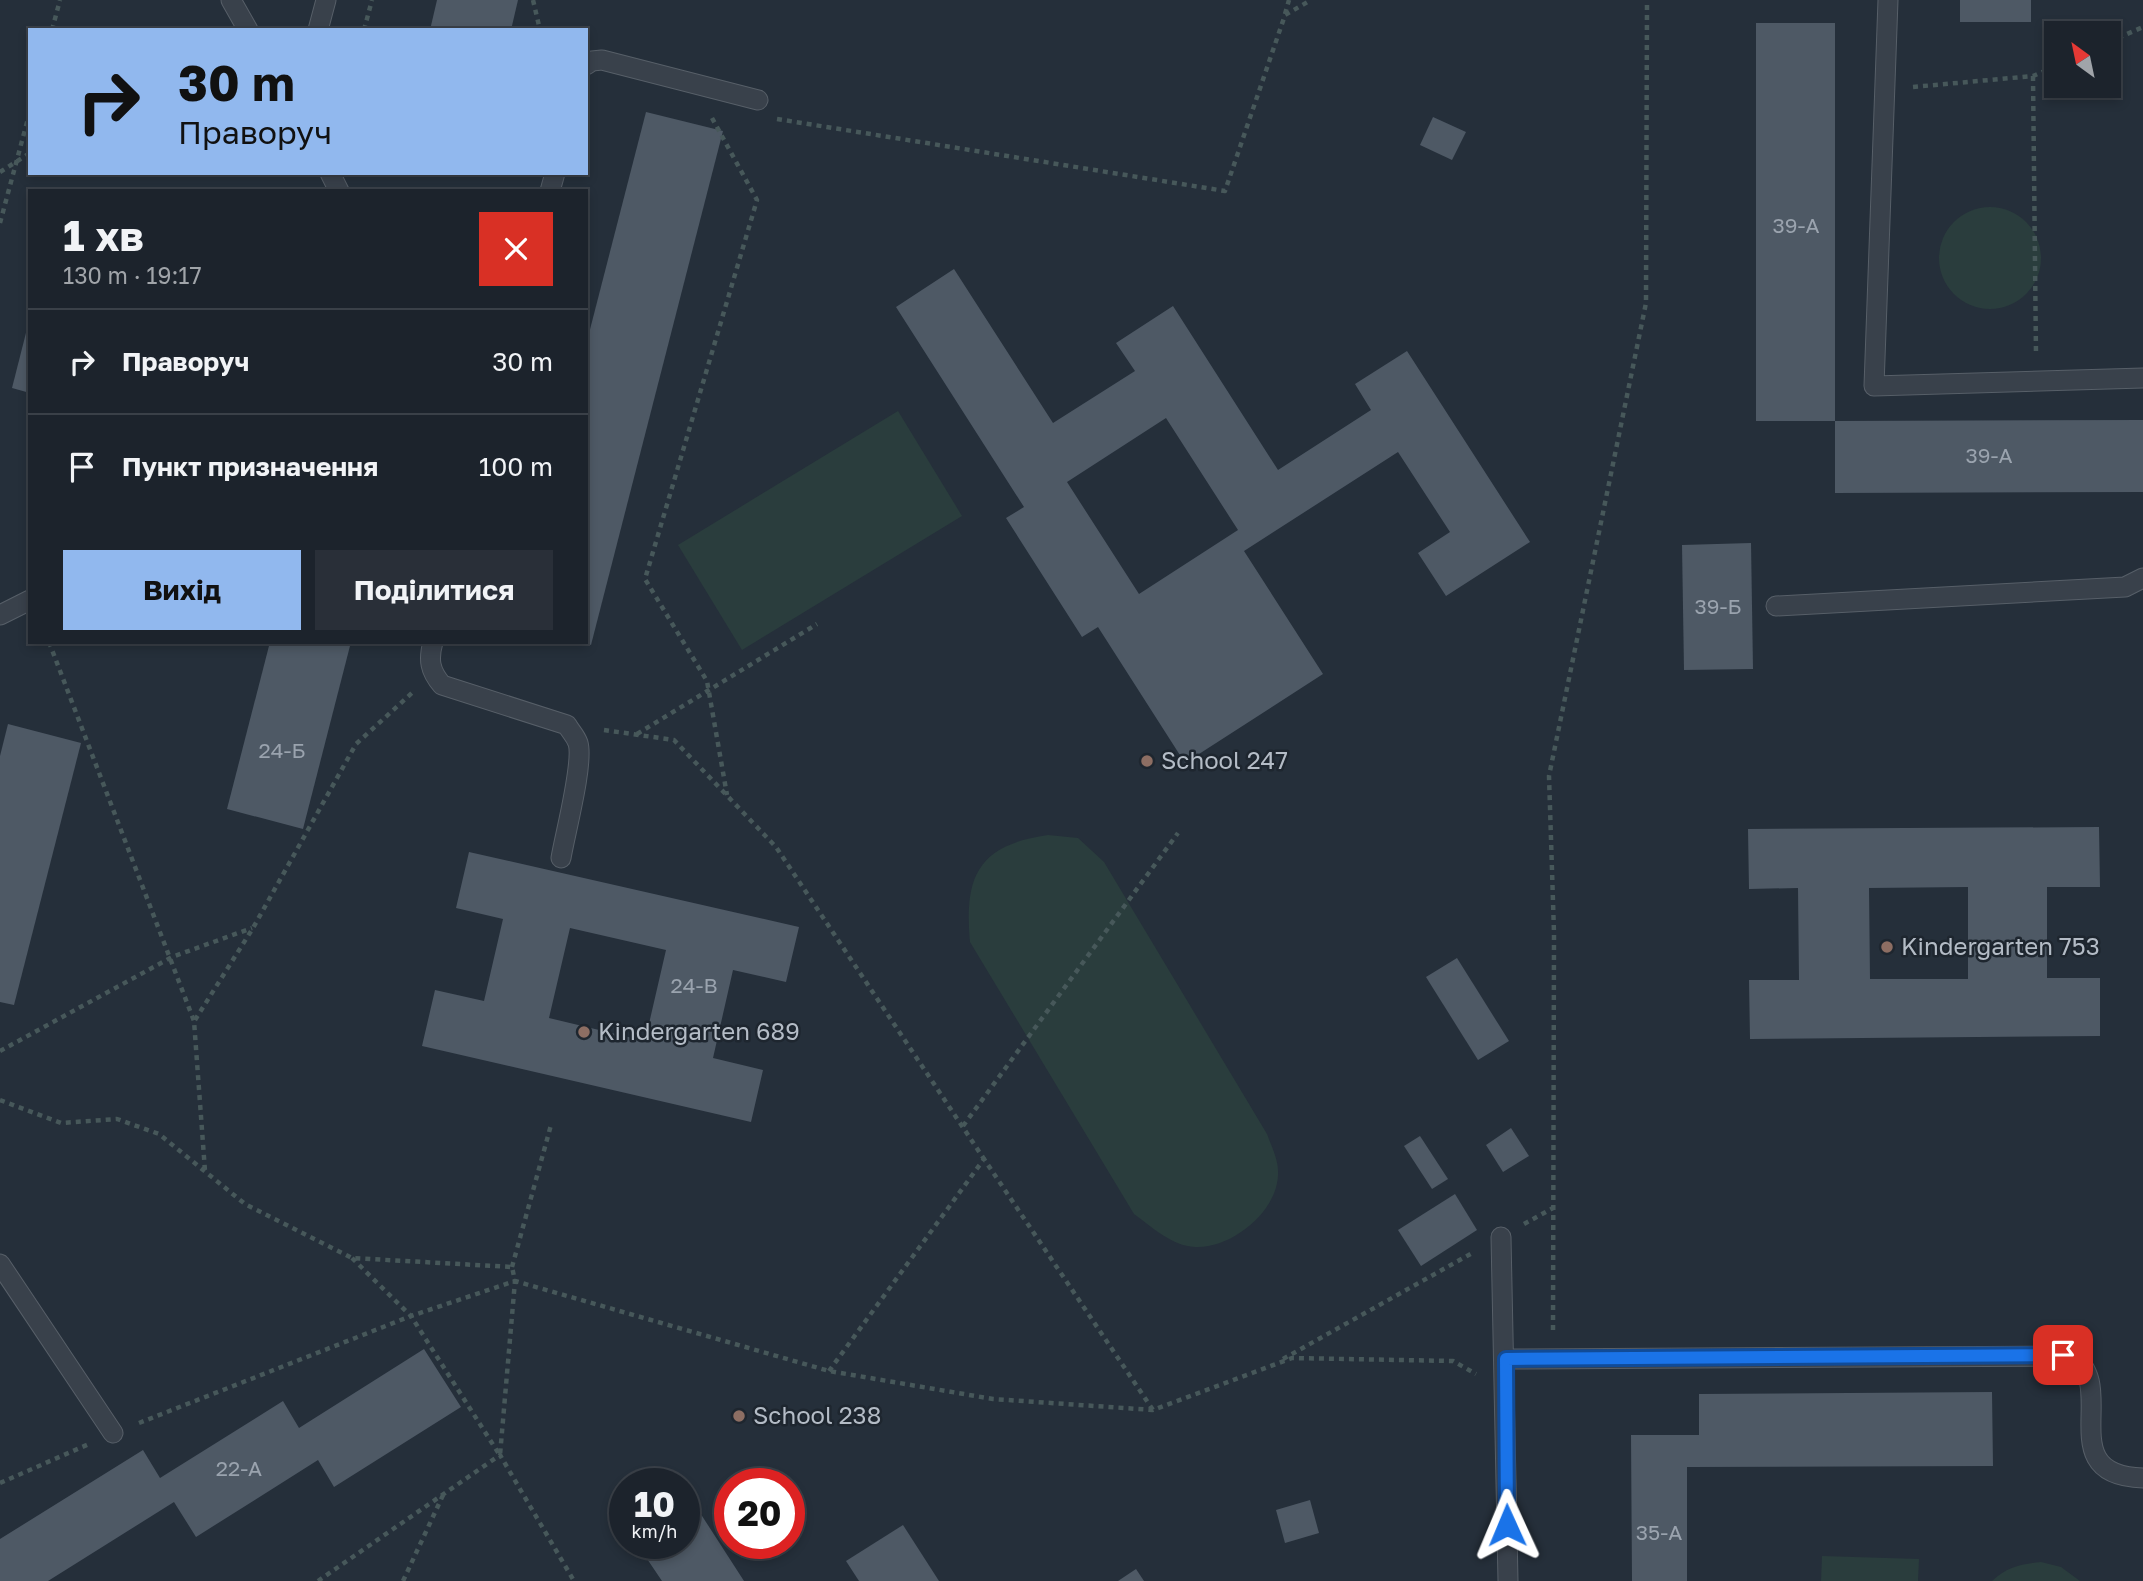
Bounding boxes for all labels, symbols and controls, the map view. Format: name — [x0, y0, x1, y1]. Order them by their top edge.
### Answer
north arrow — [2044, 21, 2121, 98]
map controls — [2044, 21, 2121, 98]
text: 30 m — [178, 53, 295, 112]
icon: right — [63, 56, 154, 147]
text: Праворуч — [178, 113, 332, 151]
text: 1 хв — [63, 210, 144, 260]
button: close — [479, 212, 553, 286]
house number: 39-А — [1772, 212, 1820, 238]
text: 130 m · 19:17 — [63, 261, 202, 289]
icon: right — [63, 343, 101, 381]
text: Праворуч — [122, 346, 250, 377]
text: 30 m — [492, 346, 553, 377]
house number: 39-А — [1965, 442, 2013, 468]
icon: arrive — [63, 448, 101, 486]
text: Пункт призначення — [122, 451, 378, 482]
text: 100 m — [479, 451, 553, 482]
button: Вихід — [63, 550, 301, 630]
button: Поділитися — [315, 550, 553, 630]
house number: 39-Б — [1695, 593, 1742, 619]
house number: 24-Б — [259, 737, 306, 763]
place label: School 247 — [1161, 745, 1288, 774]
marker: School 247 — [1139, 753, 1155, 769]
place label: Kindergarten 753 — [1901, 931, 2100, 960]
marker: Kindergarten 753 — [1879, 939, 1895, 955]
house number: 24-В — [670, 972, 718, 998]
place label: Kindergarten 689 — [598, 1016, 800, 1045]
marker: Kindergarten 689 — [576, 1024, 592, 1040]
pin — [2033, 1325, 2093, 1385]
icon: arrive — [2044, 1336, 2082, 1374]
place label: School 238 — [753, 1400, 881, 1429]
marker: School 238 — [731, 1408, 747, 1424]
house number: 22-А — [216, 1455, 262, 1481]
speed limit sign: 20 — [714, 1468, 805, 1559]
text: 10 — [634, 1483, 675, 1525]
position arrow — [1470, 1488, 1544, 1562]
house number: 35-А — [1636, 1519, 1682, 1545]
text: km/h — [632, 1520, 677, 1542]

